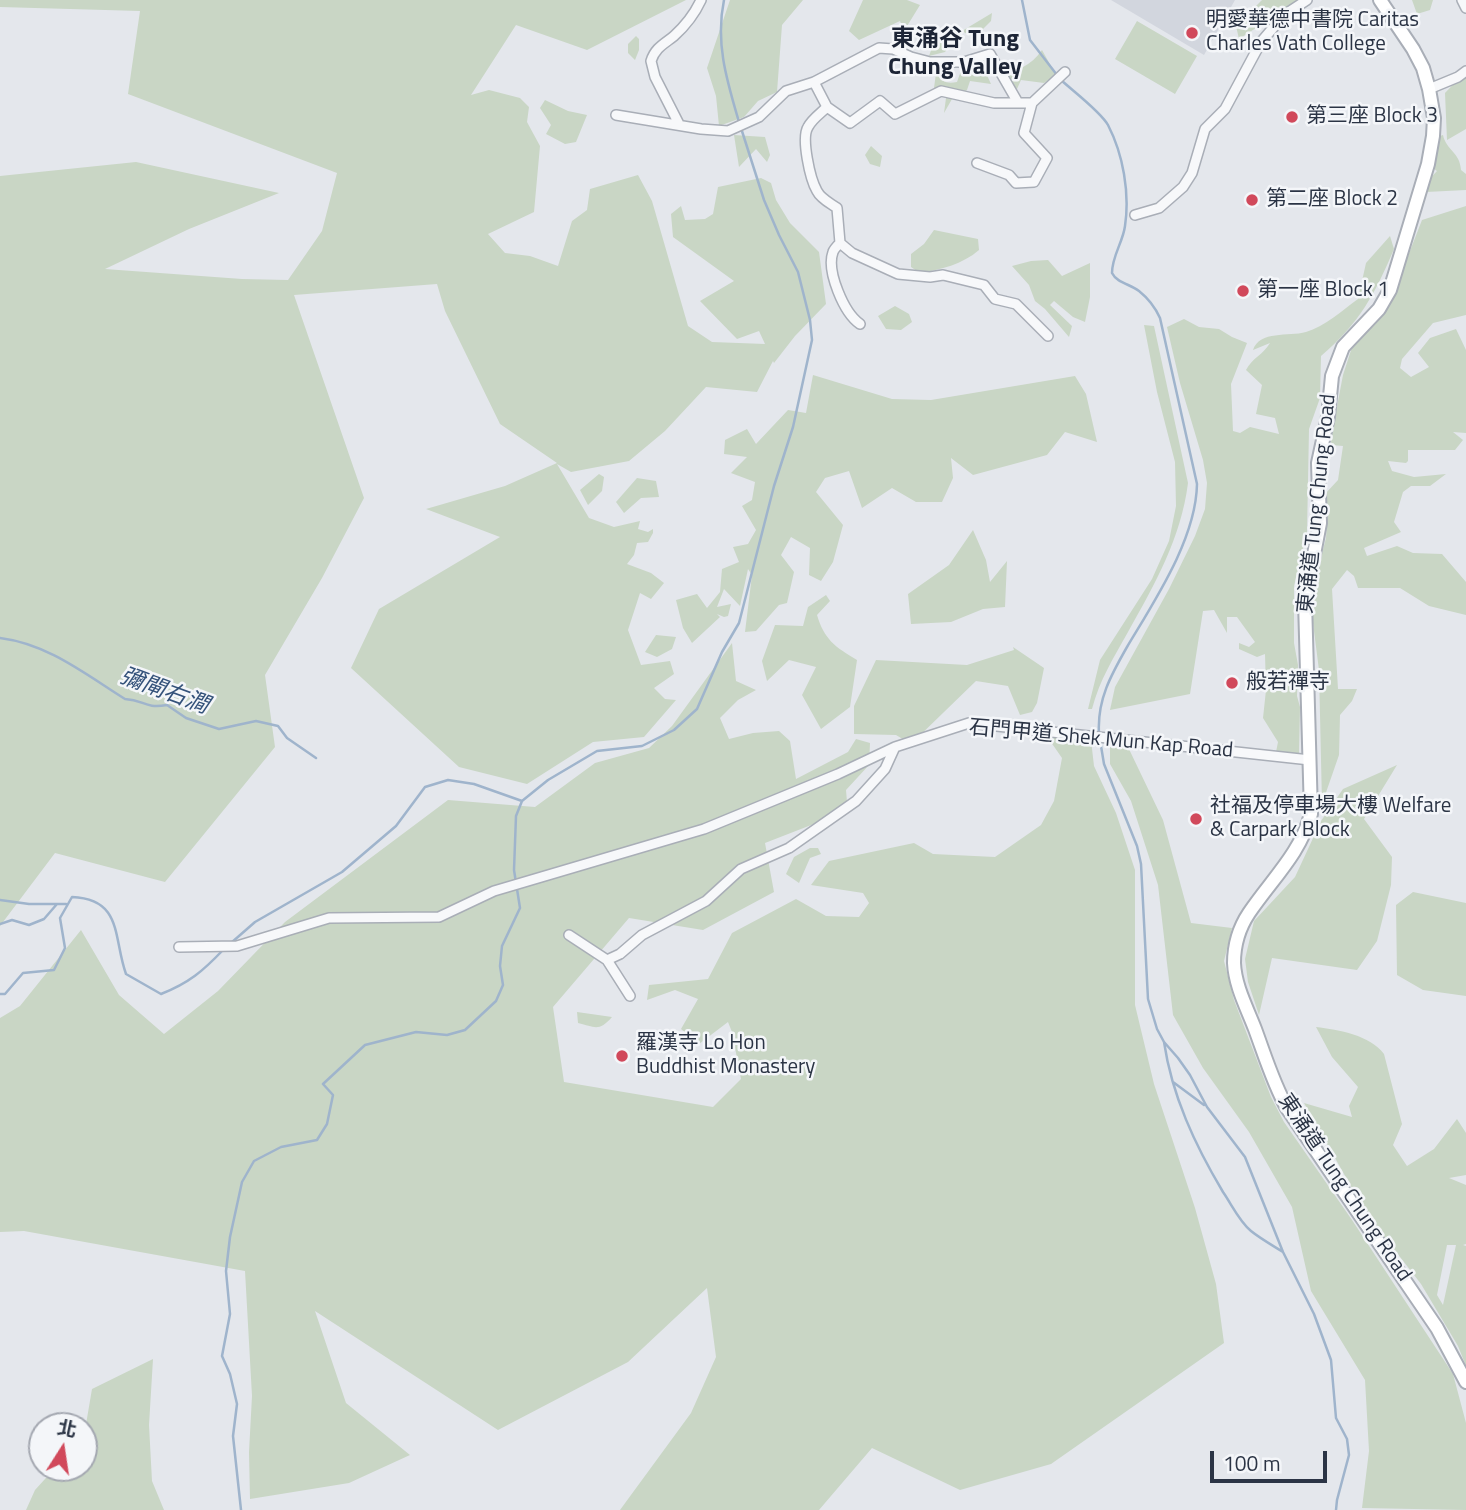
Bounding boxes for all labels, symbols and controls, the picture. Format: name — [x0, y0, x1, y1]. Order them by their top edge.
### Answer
place label: 明愛華德中書院 Caritas Charles Vath College — [1206, 8, 1419, 58]
marker: 明愛華德中書院 Caritas Charles Vath College — [1184, 25, 1200, 41]
district label: 東涌谷 Tung Chung Valley — [888, 26, 1022, 82]
place label: 第三座 Block 3 — [1306, 104, 1438, 130]
marker: 第三座 Block 3 — [1284, 109, 1300, 125]
place label: 第二座 Block 2 — [1266, 187, 1398, 213]
marker: 第二座 Block 2 — [1244, 192, 1260, 208]
place label: 第一座 Block 1 — [1257, 278, 1389, 304]
marker: 第一座 Block 1 — [1235, 283, 1251, 299]
street label: 東涌道 Tung Chung Road — [1294, 393, 1342, 615]
water label: 彌閘右澗 — [116, 663, 212, 721]
place label: 般若禪寺 — [1246, 670, 1330, 696]
marker: 般若禪寺 — [1224, 675, 1240, 691]
street label: 石門甲道 Shek Mun Kap Road — [968, 716, 1234, 764]
place label: 社福及停車場大樓 Welfare & Carpark Block — [1210, 794, 1451, 844]
marker: 社福及停車場大樓 Welfare & Carpark Block — [1188, 811, 1204, 827]
place label: 羅漢寺 Lo Hon Buddhist Monastery — [636, 1031, 816, 1081]
marker: 羅漢寺 Lo Hon Buddhist Monastery — [614, 1048, 630, 1064]
street label: 東涌道 Tung Chung Road — [1272, 1089, 1416, 1287]
north arrow — [28, 1412, 98, 1482]
text: 北 — [55, 1412, 79, 1444]
scale bar — [1214, 1436, 1331, 1480]
text: 100 m — [1223, 1447, 1280, 1479]

